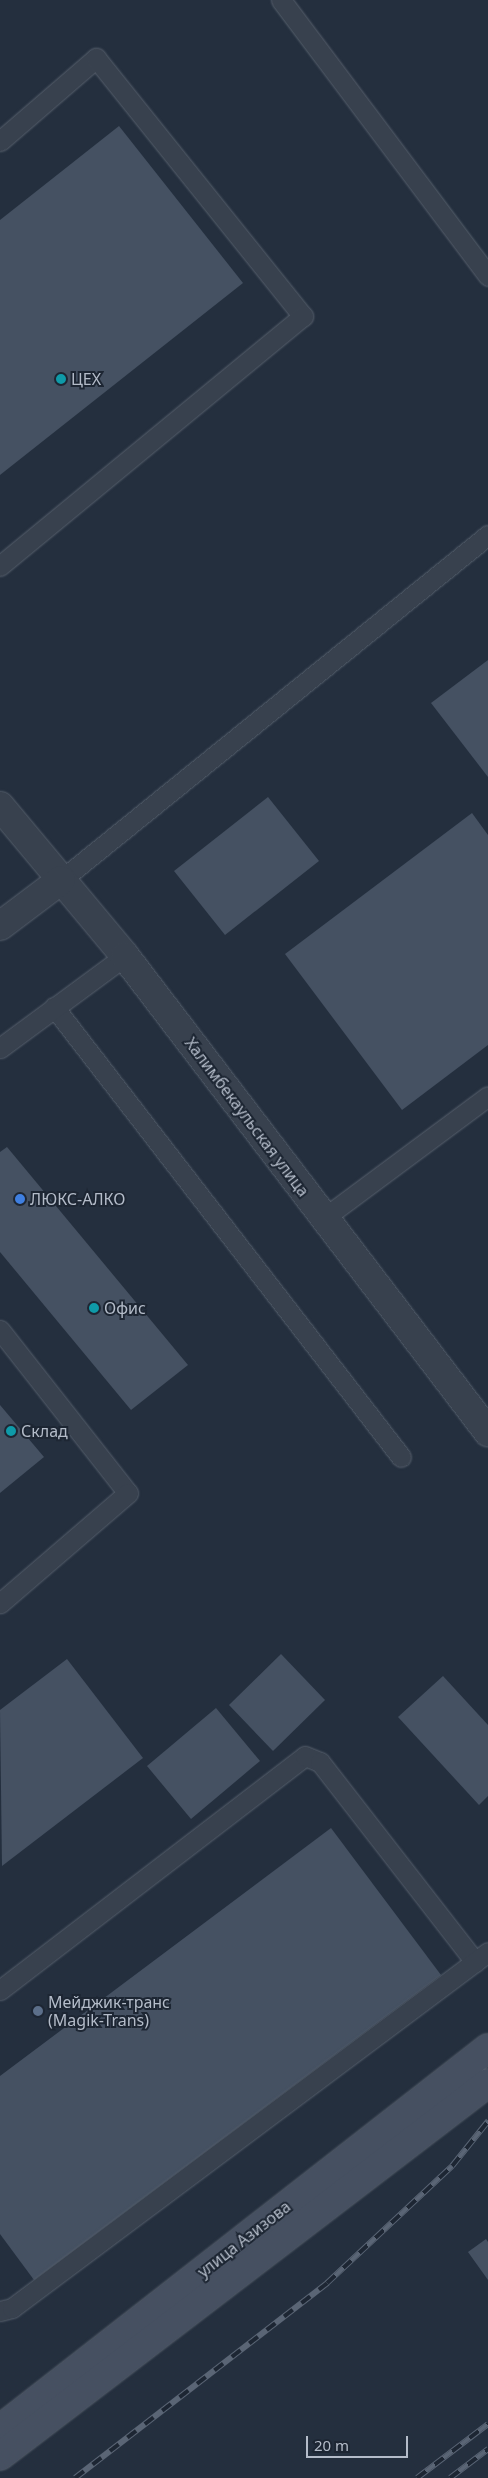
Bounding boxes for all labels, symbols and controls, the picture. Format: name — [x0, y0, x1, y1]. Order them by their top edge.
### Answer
place label: ЦЕХ — [71, 369, 101, 389]
marker: ЦЕХ — [55, 373, 67, 385]
street label: Халимбекаульская улица — [181, 1034, 313, 1200]
place label: ЛЮКС-АЛКО — [30, 1189, 125, 1209]
marker: ЛЮКС-АЛКО — [14, 1193, 26, 1205]
place label: Офис — [104, 1298, 146, 1318]
marker: Офис — [88, 1302, 100, 1314]
place label: Склад — [21, 1421, 68, 1441]
marker: Склад — [5, 1425, 17, 1437]
place label: Мейджик-транс (Magik-Trans) — [48, 1992, 170, 2030]
marker: Мейджик-транс (Magik-Trans) — [32, 2005, 44, 2017]
street label: улица Азизова — [194, 2197, 294, 2281]
scale bar — [308, 2426, 410, 2458]
text: 20 m — [314, 2435, 349, 2455]

